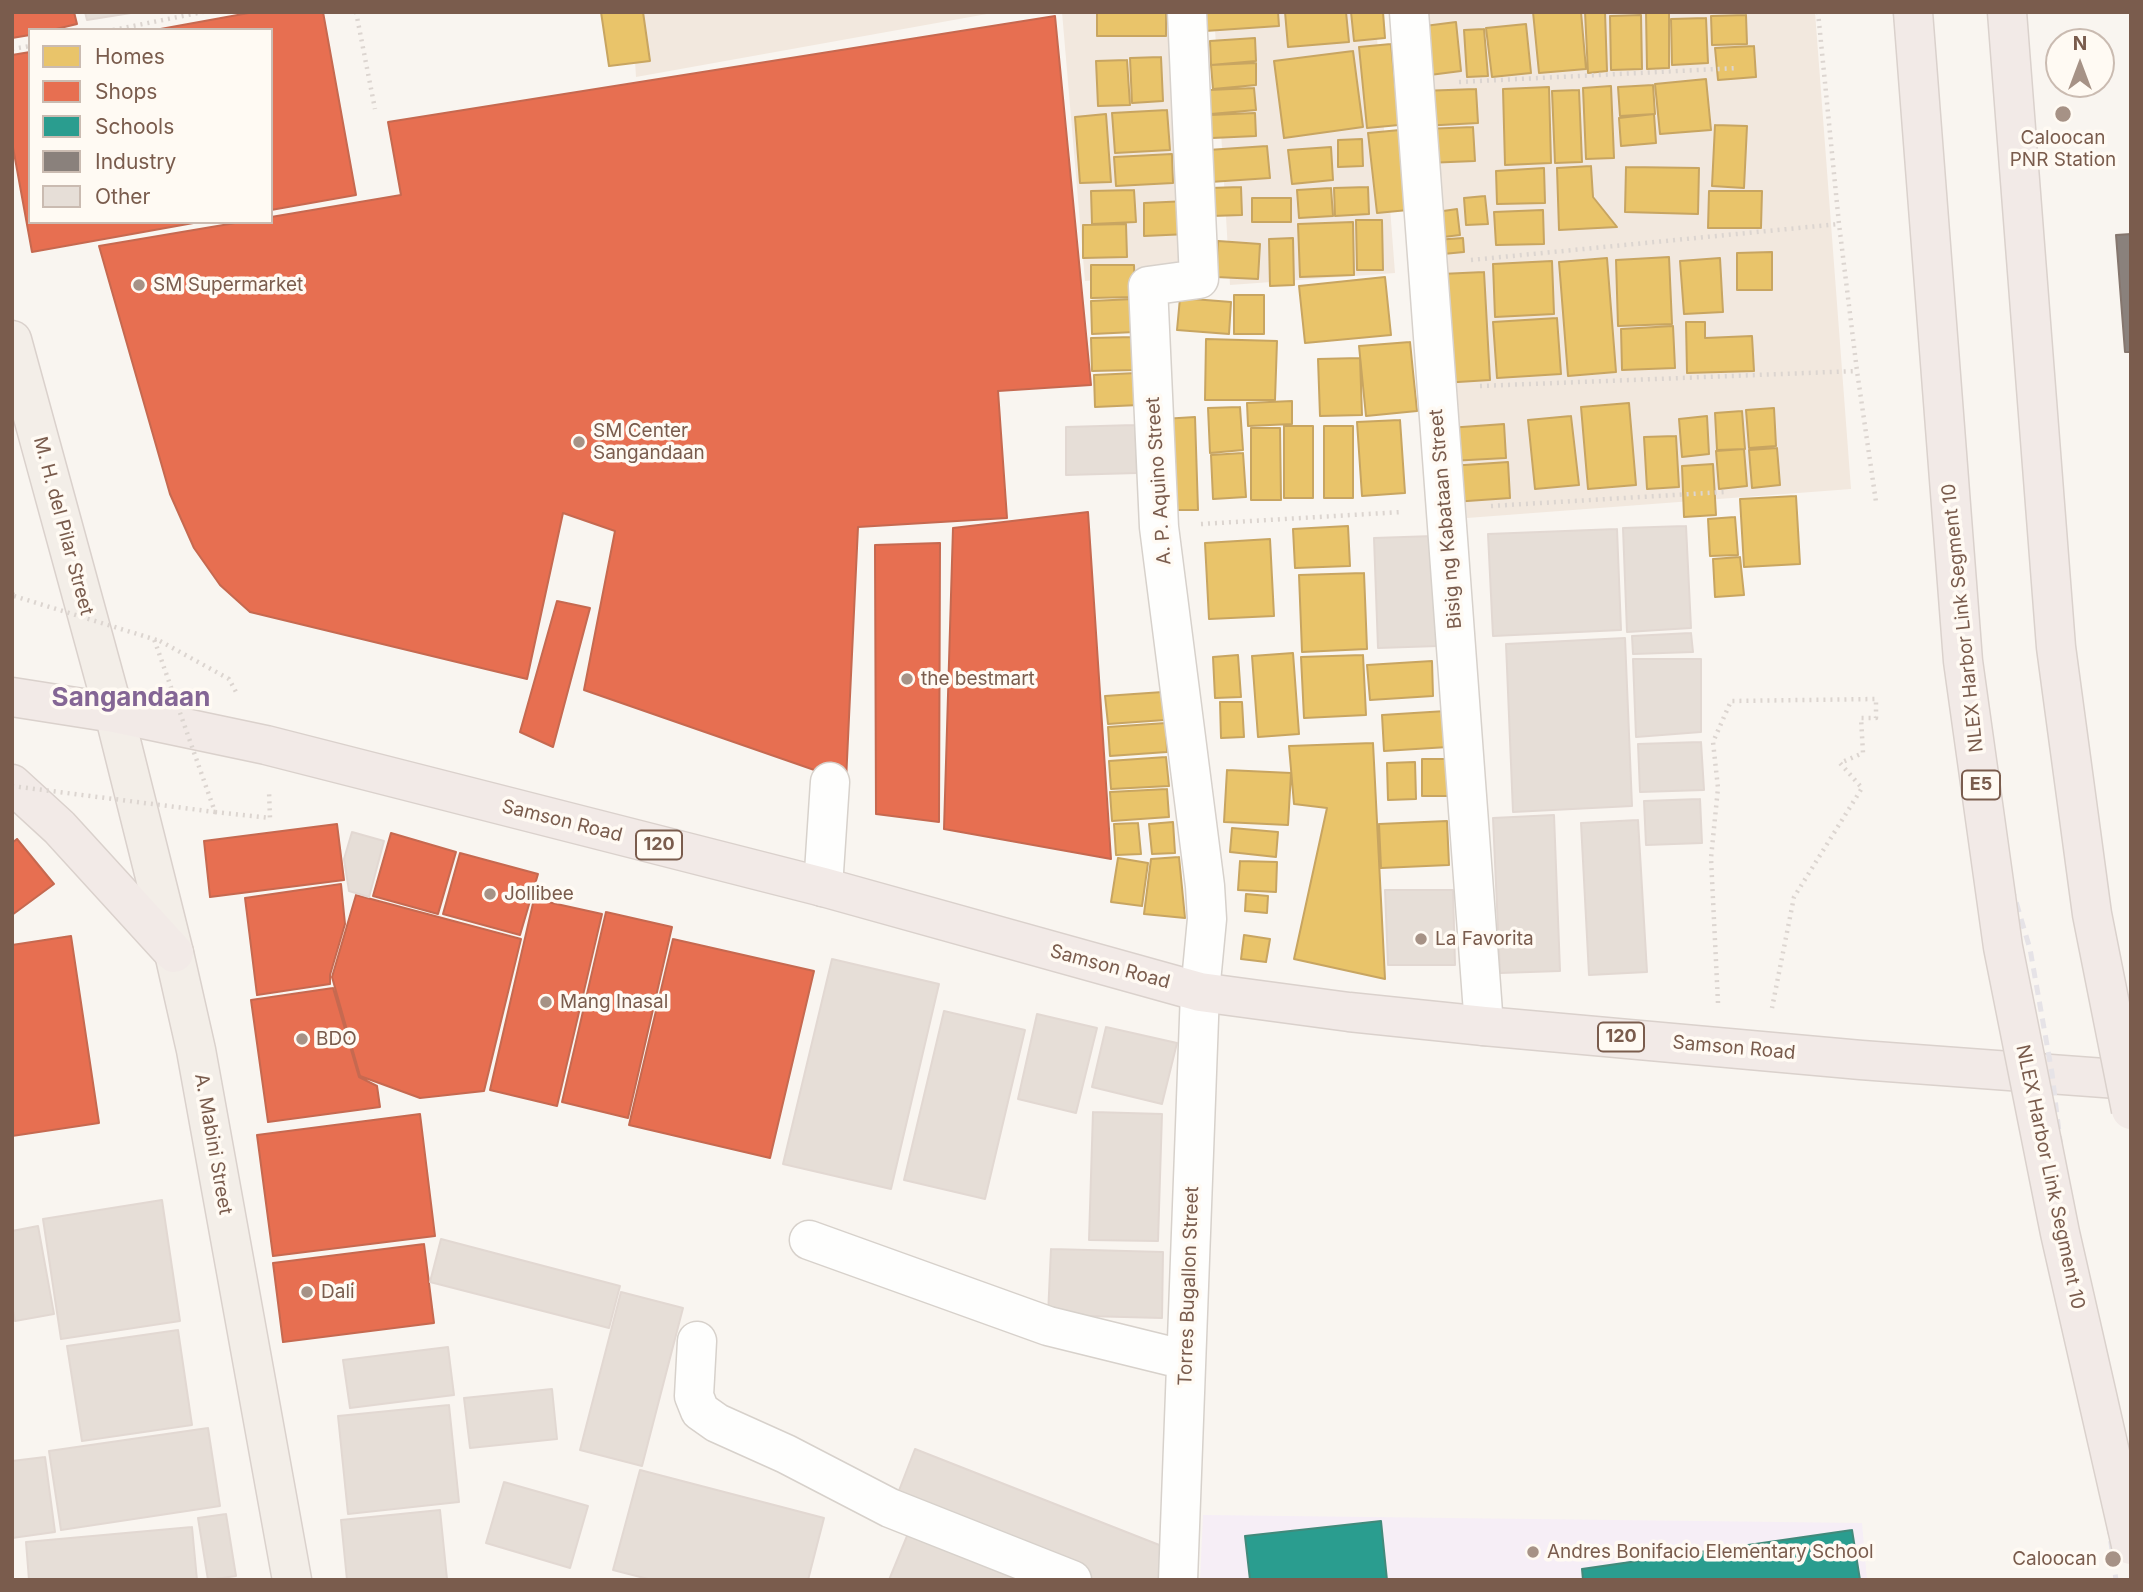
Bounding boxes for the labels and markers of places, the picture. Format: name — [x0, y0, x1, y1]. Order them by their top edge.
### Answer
marker: Caloocan PNR Station — [2053, 104, 2073, 124]
place label: Caloocan PNR Station — [2010, 127, 2116, 171]
place label: SM Supermarket — [153, 274, 303, 296]
marker: SM Supermarket — [131, 277, 147, 293]
place label: SM Center Sangandaan — [593, 420, 705, 464]
marker: SM Center Sangandaan — [571, 434, 587, 450]
place label: the bestmart — [921, 668, 1035, 690]
marker: the bestmart — [899, 671, 915, 687]
place label: Jollibee — [504, 883, 574, 905]
marker: Jollibee — [482, 886, 498, 902]
place label: La Favorita — [1435, 928, 1534, 950]
marker: La Favorita — [1413, 931, 1429, 947]
place label: Mang Inasal — [560, 991, 668, 1013]
marker: Mang Inasal — [538, 994, 554, 1010]
place label: BDO — [316, 1028, 357, 1050]
marker: BDO — [294, 1031, 310, 1047]
place label: Dali — [321, 1281, 355, 1303]
marker: Dali — [299, 1284, 315, 1300]
place label: Andres Bonifacio Elementary School — [1547, 1541, 1874, 1563]
marker: Andres Bonifacio Elementary School — [1525, 1544, 1541, 1560]
place label: Caloocan — [2012, 1548, 2097, 1570]
marker: Caloocan — [2103, 1549, 2123, 1569]

